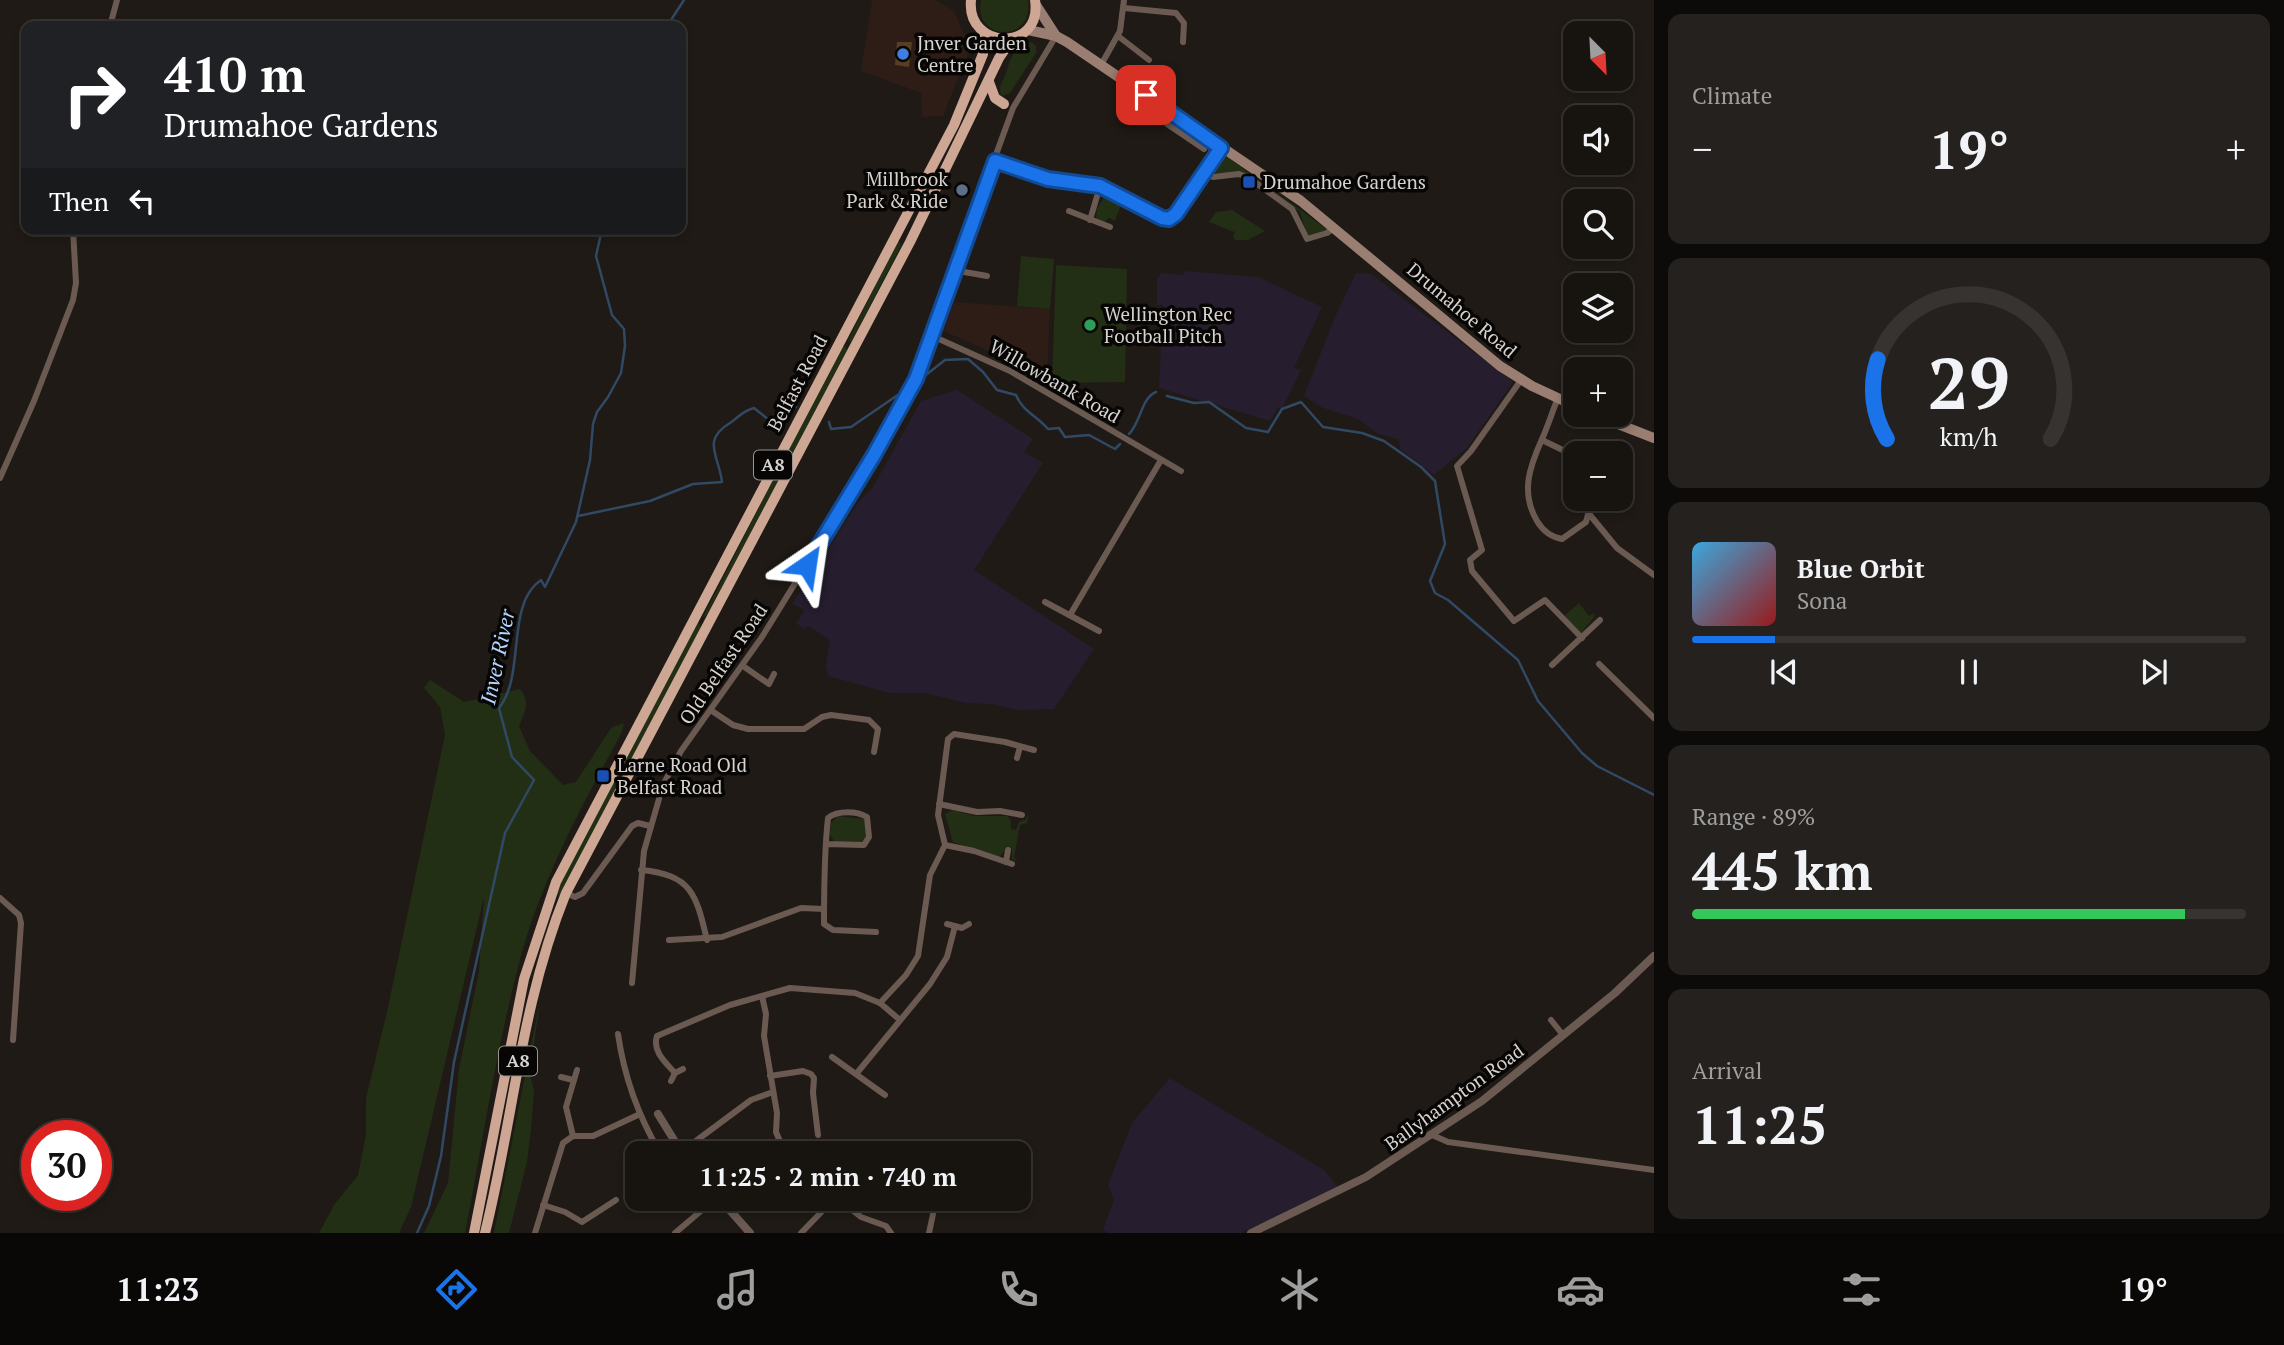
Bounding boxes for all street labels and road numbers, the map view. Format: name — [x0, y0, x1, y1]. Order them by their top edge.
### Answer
street label: Drumahoe Road — [1402, 256, 1523, 363]
street label: Belfast Road — [761, 330, 833, 435]
street label: Willowbank Road — [985, 333, 1126, 428]
road number: A8 — [754, 450, 792, 480]
street label: Old Belfast Road — [673, 598, 772, 729]
street label: Ballyhampton Road — [1379, 1037, 1529, 1155]
road number: A8 — [499, 1046, 537, 1076]

